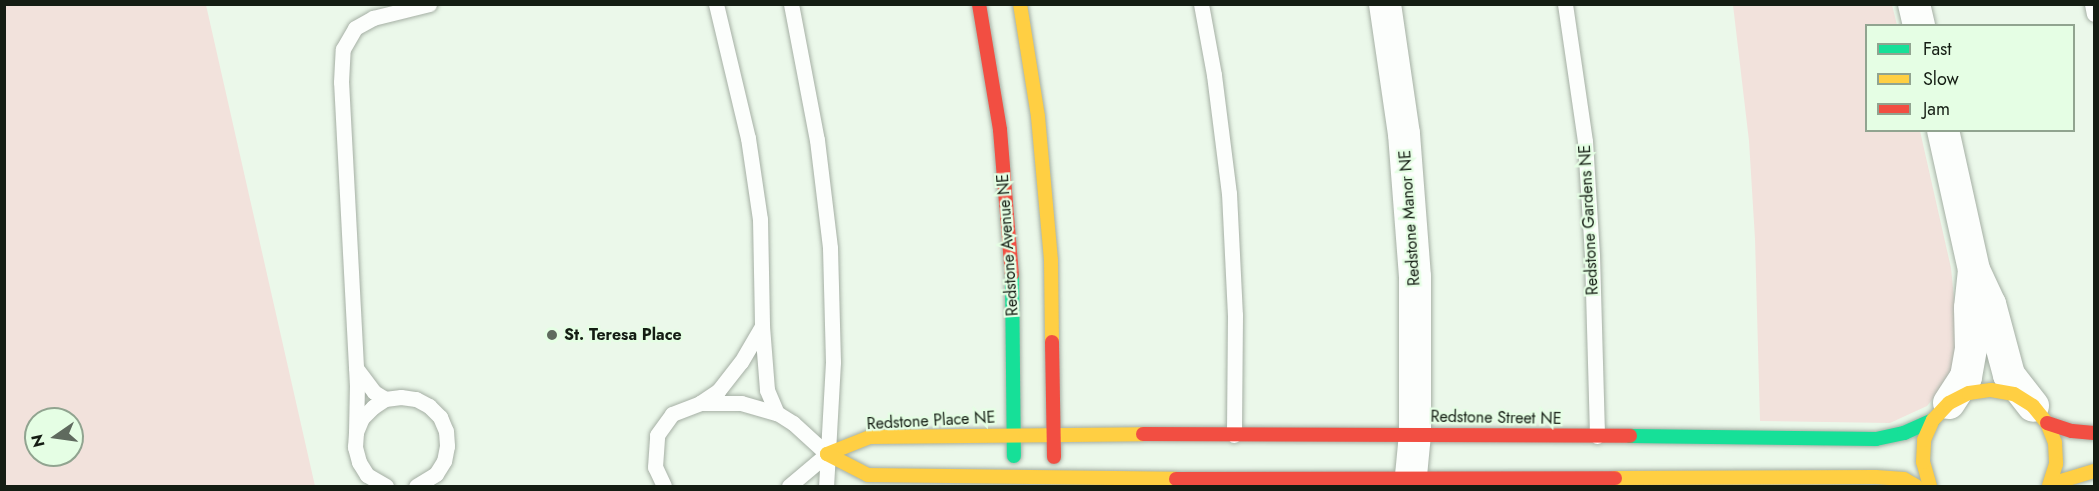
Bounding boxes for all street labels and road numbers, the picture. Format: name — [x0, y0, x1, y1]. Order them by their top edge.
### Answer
street label: Redstone Gardens NE — [1575, 144, 1603, 296]
street label: Redstone Manor NE — [1396, 149, 1424, 287]
street label: Redstone Avenue NE — [993, 173, 1023, 317]
street label: Redstone Street NE — [1430, 407, 1562, 429]
street label: Redstone Place NE — [866, 408, 996, 434]

